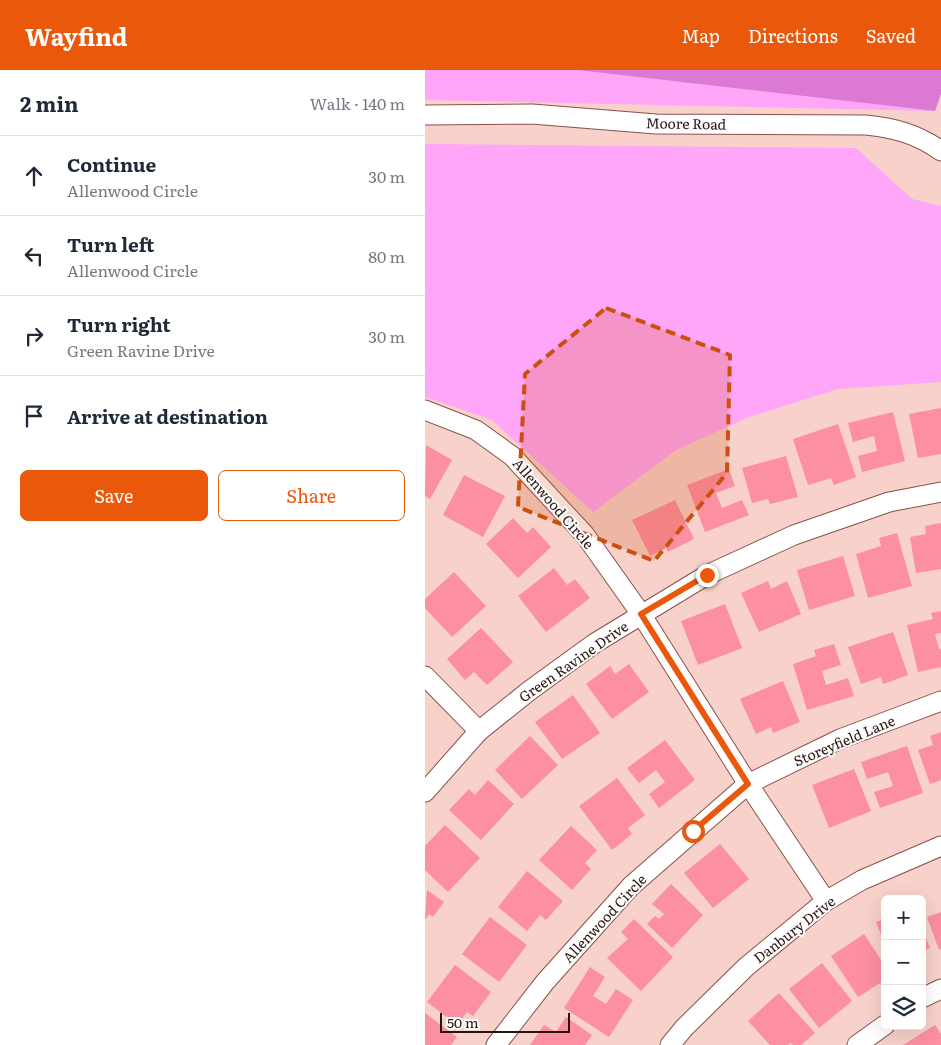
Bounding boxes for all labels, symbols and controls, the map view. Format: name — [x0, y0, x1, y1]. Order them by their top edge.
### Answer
text: Wayfind — [25, 18, 128, 53]
text: Map — [682, 22, 720, 49]
text: Directions — [748, 22, 838, 49]
text: Saved — [866, 22, 916, 49]
text: 2 min — [20, 87, 79, 118]
text: Walk · 140 m — [310, 91, 405, 115]
street label: Moore Road — [646, 112, 727, 134]
text: Continue — [67, 150, 156, 178]
icon: ahead — [20, 162, 48, 190]
text: 30 m — [368, 164, 405, 188]
text: Allenwood Circle — [67, 178, 198, 202]
text: Turn left — [67, 230, 154, 258]
icon: left — [20, 242, 48, 270]
text: 80 m — [368, 244, 405, 268]
text: Allenwood Circle — [67, 258, 198, 282]
text: Turn right — [67, 310, 171, 338]
icon: right — [20, 322, 48, 350]
text: 30 m — [368, 324, 405, 348]
text: Green Ravine Drive — [67, 338, 215, 362]
icon: arrive — [20, 402, 48, 430]
text: Arrive at destination — [67, 402, 268, 430]
street label: Allenwood Circle — [509, 453, 599, 553]
button: Save — [20, 470, 208, 521]
button: Share — [218, 470, 405, 521]
route end — [696, 564, 719, 587]
street label: Green Ravine Drive — [514, 616, 632, 706]
street label: Storeyfield Lane — [790, 710, 898, 770]
route start — [682, 820, 705, 843]
street label: Allenwood Circle — [558, 869, 650, 967]
street label: Danbury Drive — [749, 891, 839, 967]
map controls — [881, 895, 926, 1030]
button: + — [881, 895, 926, 940]
button: − — [881, 940, 926, 985]
button: layers — [881, 985, 926, 1030]
scale bar — [440, 1010, 570, 1033]
text: 50 m — [447, 1012, 479, 1032]

